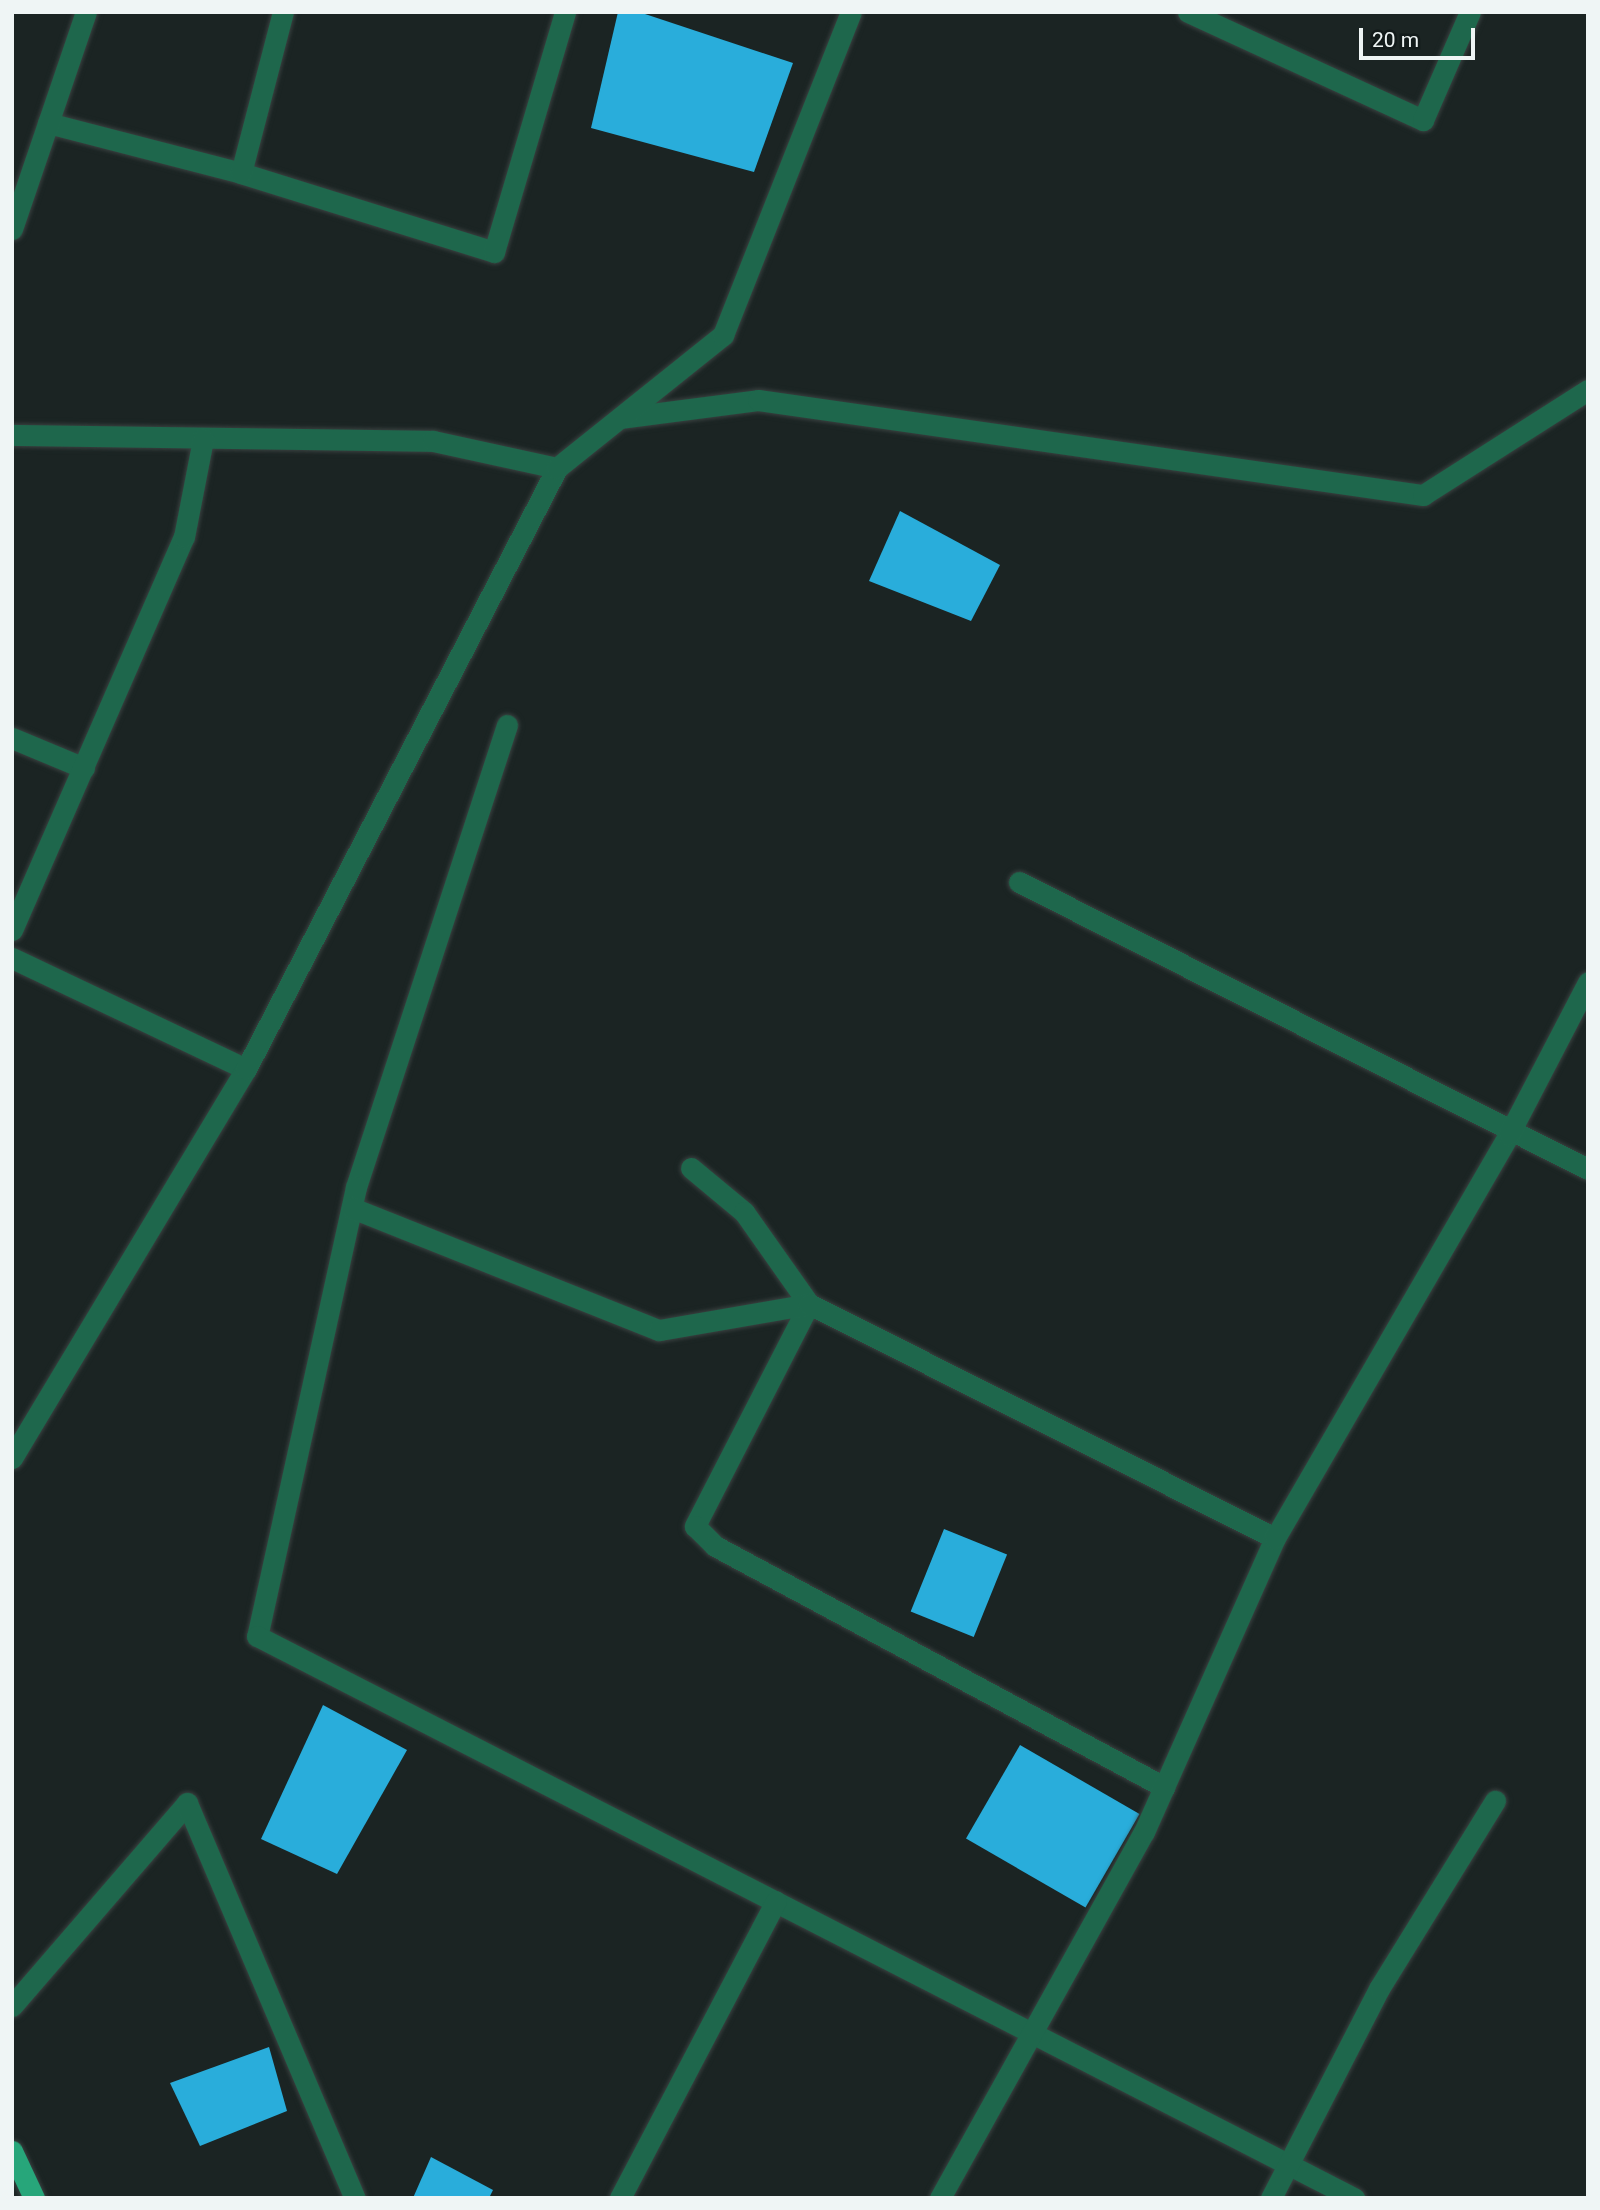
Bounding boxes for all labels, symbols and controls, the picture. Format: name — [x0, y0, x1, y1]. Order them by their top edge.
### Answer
scale bar — [1362, 14, 1478, 58]
text: 20 m — [1372, 28, 1419, 52]

